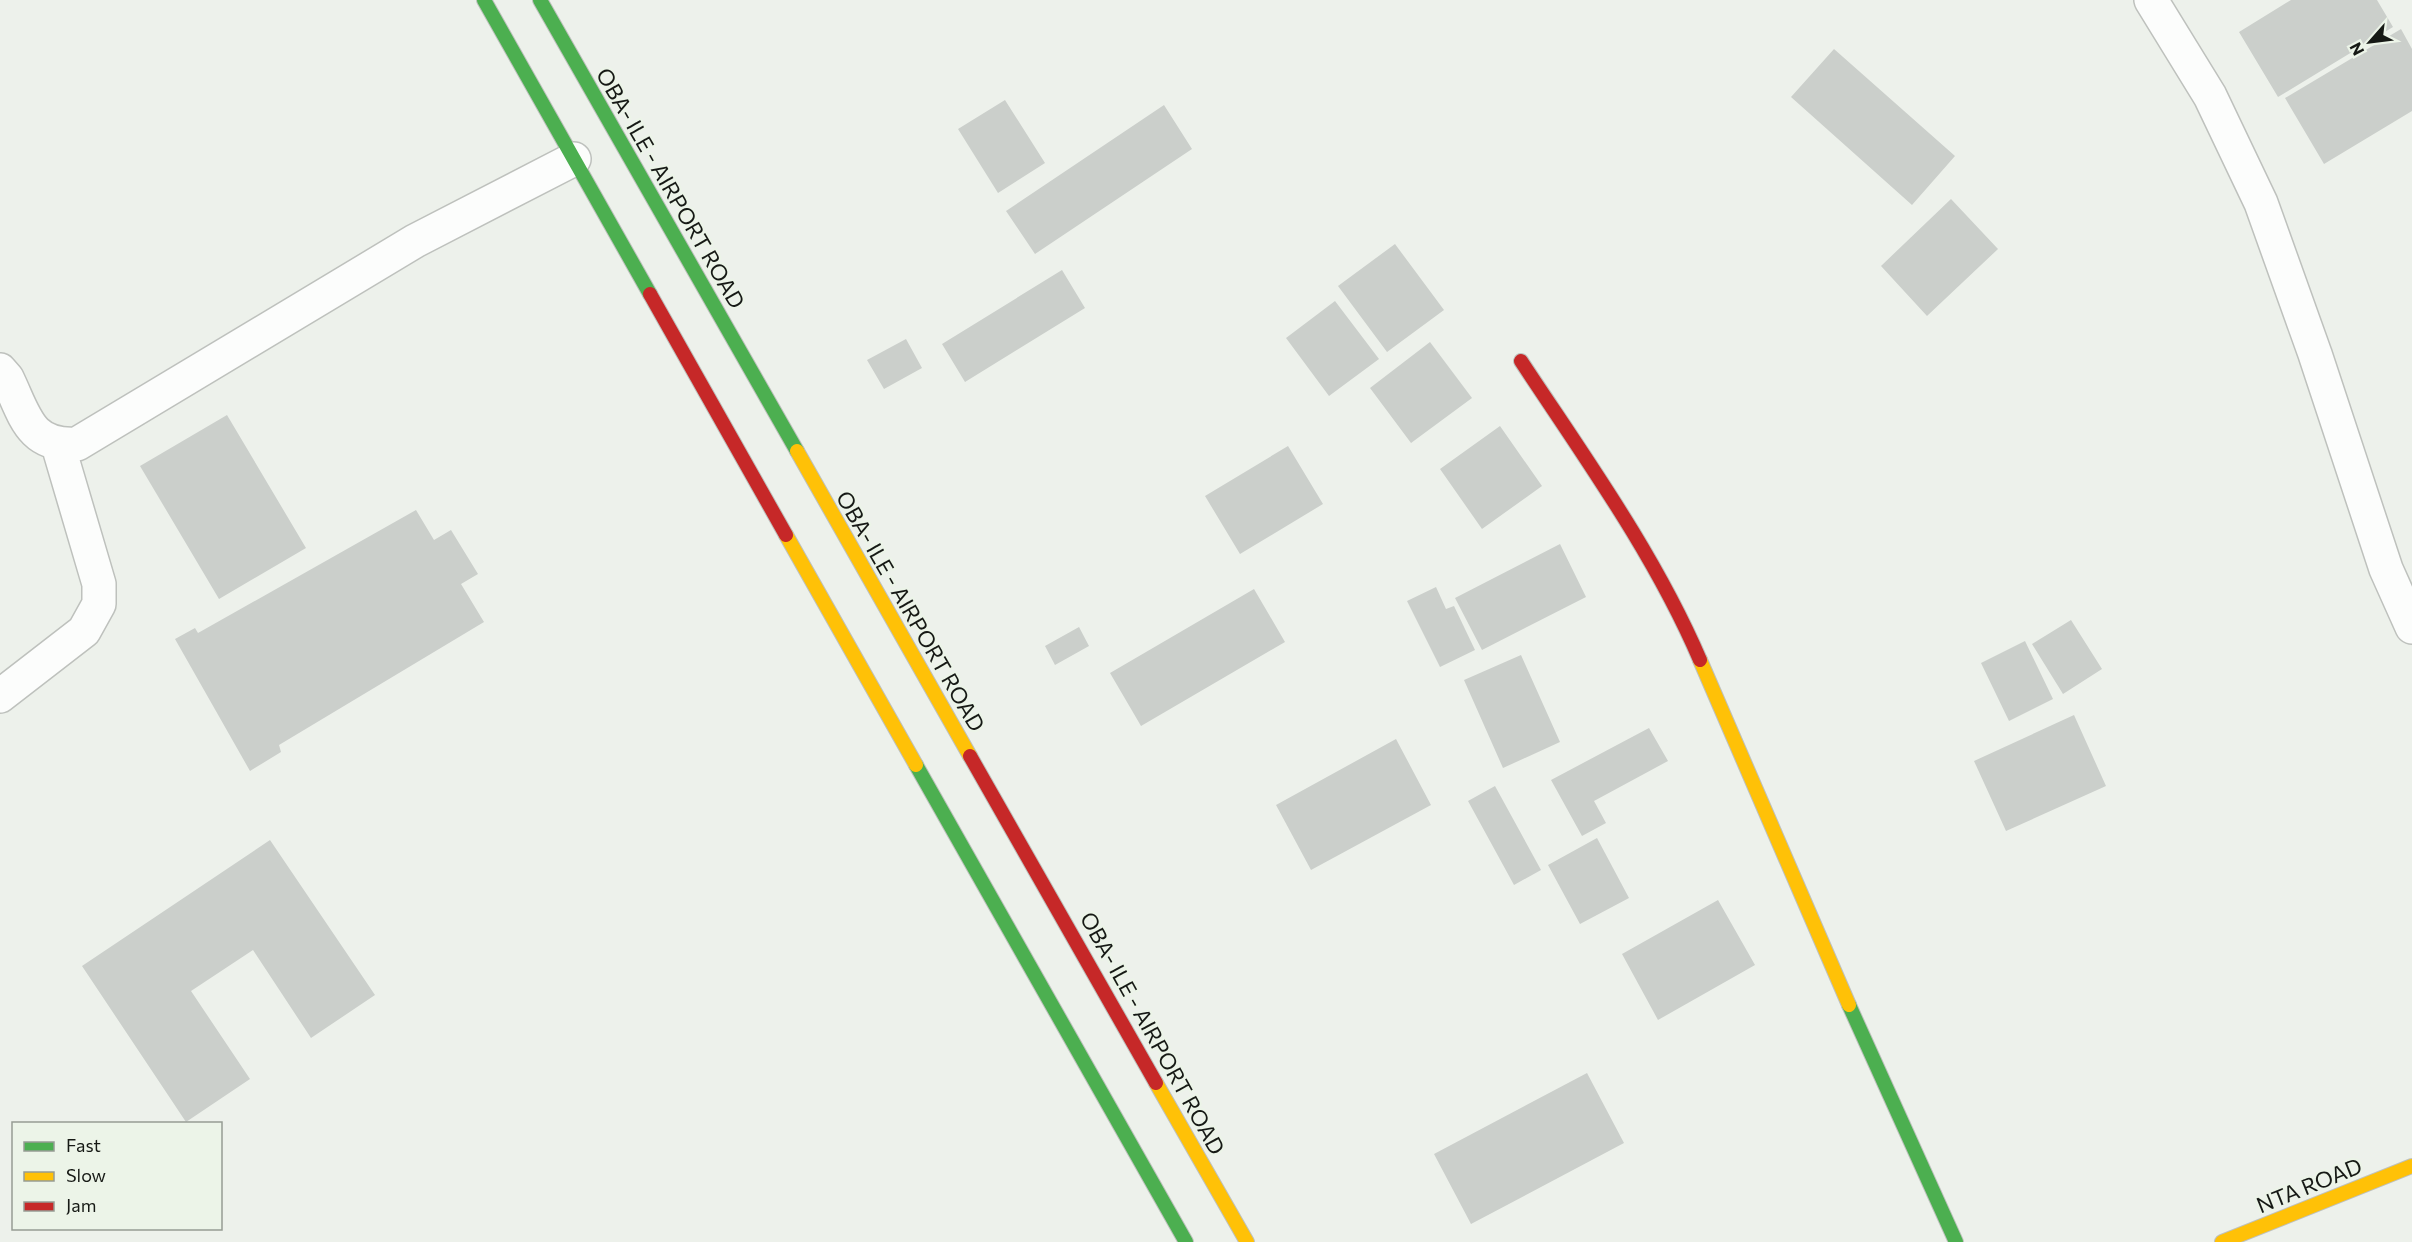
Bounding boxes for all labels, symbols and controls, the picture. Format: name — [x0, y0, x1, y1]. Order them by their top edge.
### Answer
north arrow — [2340, 12, 2400, 72]
text: N — [2345, 40, 2368, 59]
street label: OBA- ILE - AIRPORT ROAD — [591, 63, 751, 313]
street label: OBA- ILE - AIRPORT ROAD — [831, 486, 991, 736]
street label: OBA- ILE - AIRPORT ROAD — [1075, 907, 1231, 1159]
legend — [12, 1122, 222, 1230]
text: Fast — [66, 1134, 101, 1156]
street label: NTA ROAD — [2252, 1152, 2366, 1218]
text: Slow — [66, 1164, 106, 1186]
text: Jam — [66, 1194, 96, 1216]

